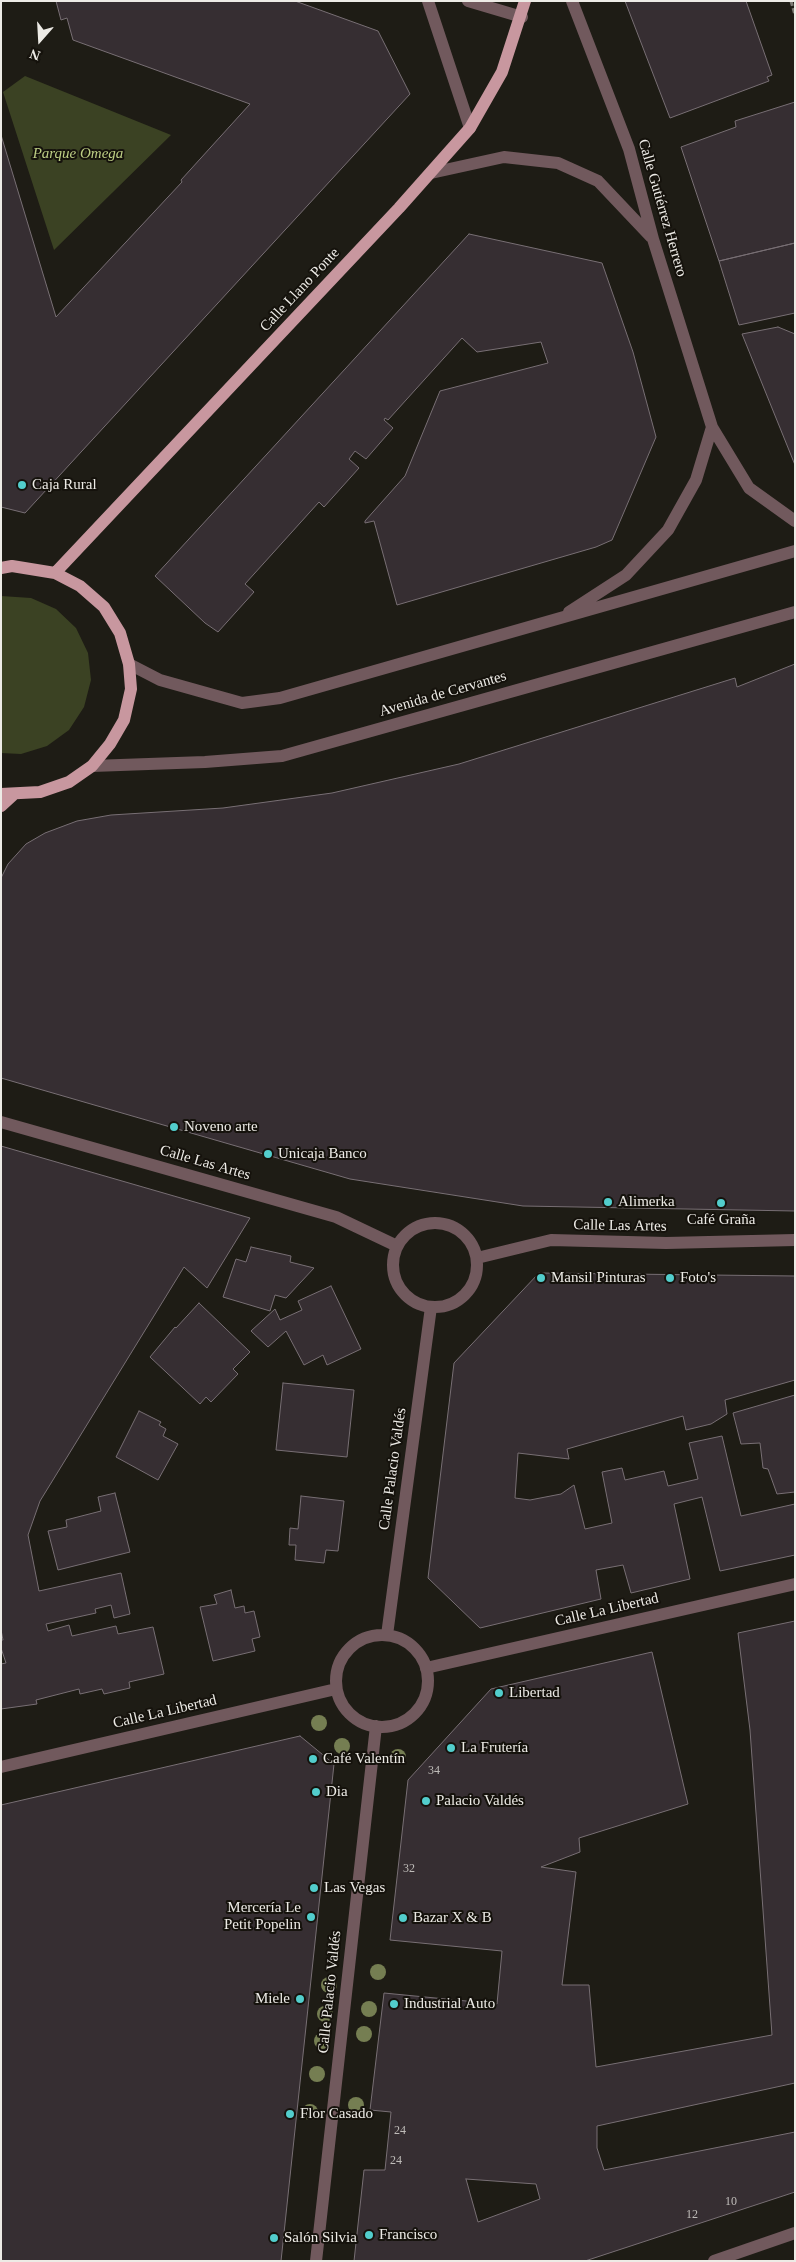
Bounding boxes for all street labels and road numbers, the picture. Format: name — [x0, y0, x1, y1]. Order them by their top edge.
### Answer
street label: Calle Gutiérrez Herrero — [634, 137, 690, 279]
street label: Calle Llano Ponte — [256, 244, 344, 336]
street label: Avenida de Cervantes — [377, 667, 509, 721]
street label: Calle Las Artes — [158, 1141, 252, 1185]
street label: Calle Las Artes — [573, 1216, 667, 1236]
street label: Calle Palacio Valdés — [376, 1407, 410, 1531]
street label: Calle La Libertad — [553, 1589, 661, 1631]
street label: Calle La Libertad — [111, 1691, 219, 1733]
street label: Calle Palacio Valdés — [315, 1930, 345, 2054]

